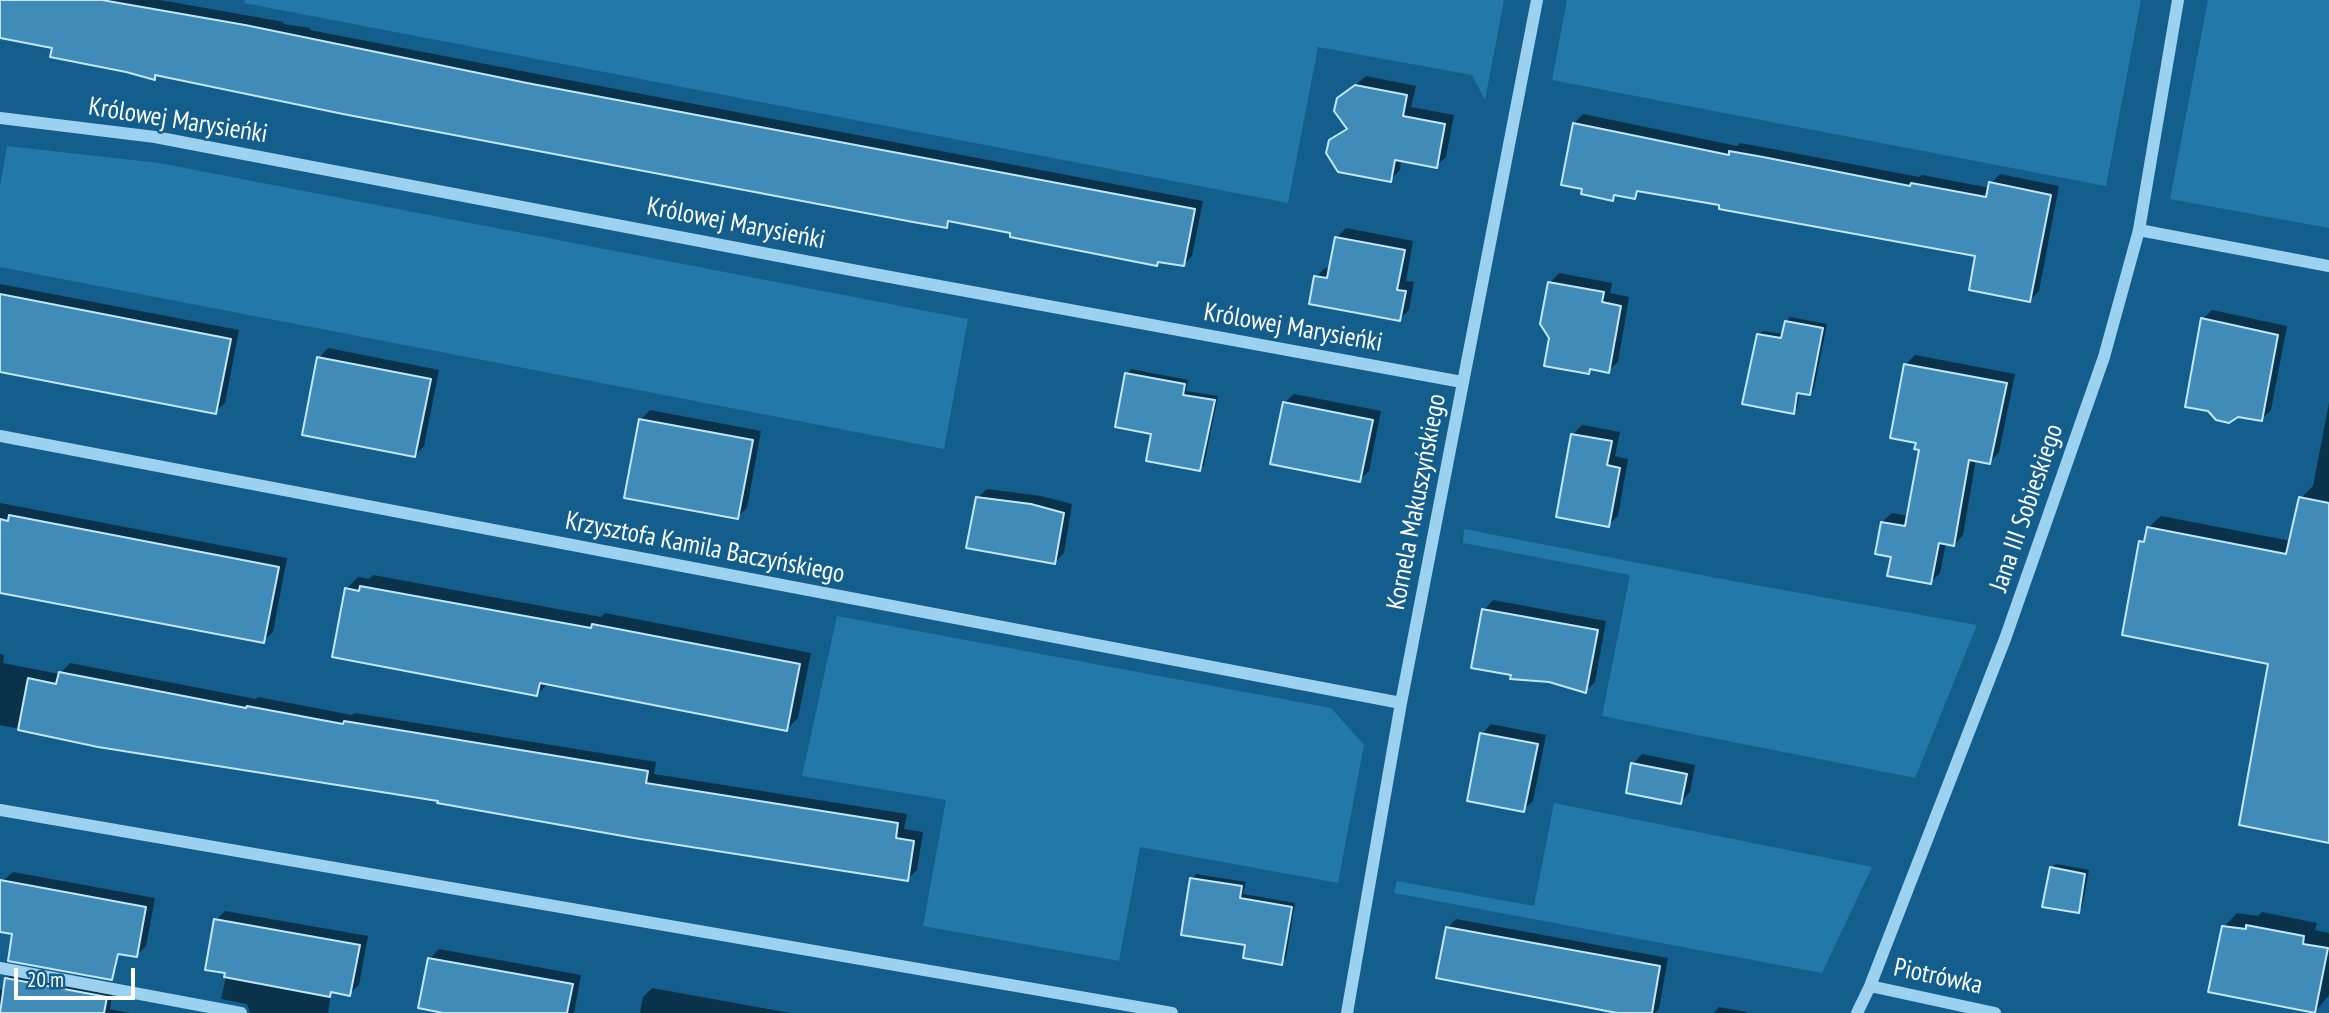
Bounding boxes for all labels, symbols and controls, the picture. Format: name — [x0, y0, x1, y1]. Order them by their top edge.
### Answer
street label: Królowej Marysieńki — [86, 91, 270, 151]
street label: Królowej Marysieńki — [644, 191, 828, 257]
street label: Królowej Marysieńki — [1201, 297, 1385, 359]
street label: Kornela Makuszyńskiego — [1381, 391, 1453, 613]
street label: Jana III Sobieskiego — [1984, 420, 2070, 596]
street label: Krzysztofa Kamila Baczyńskiego — [563, 506, 847, 590]
street label: Piotrówka — [1891, 952, 1985, 1002]
scale bar — [18, 954, 138, 998]
text: 20 m — [27, 966, 64, 993]

